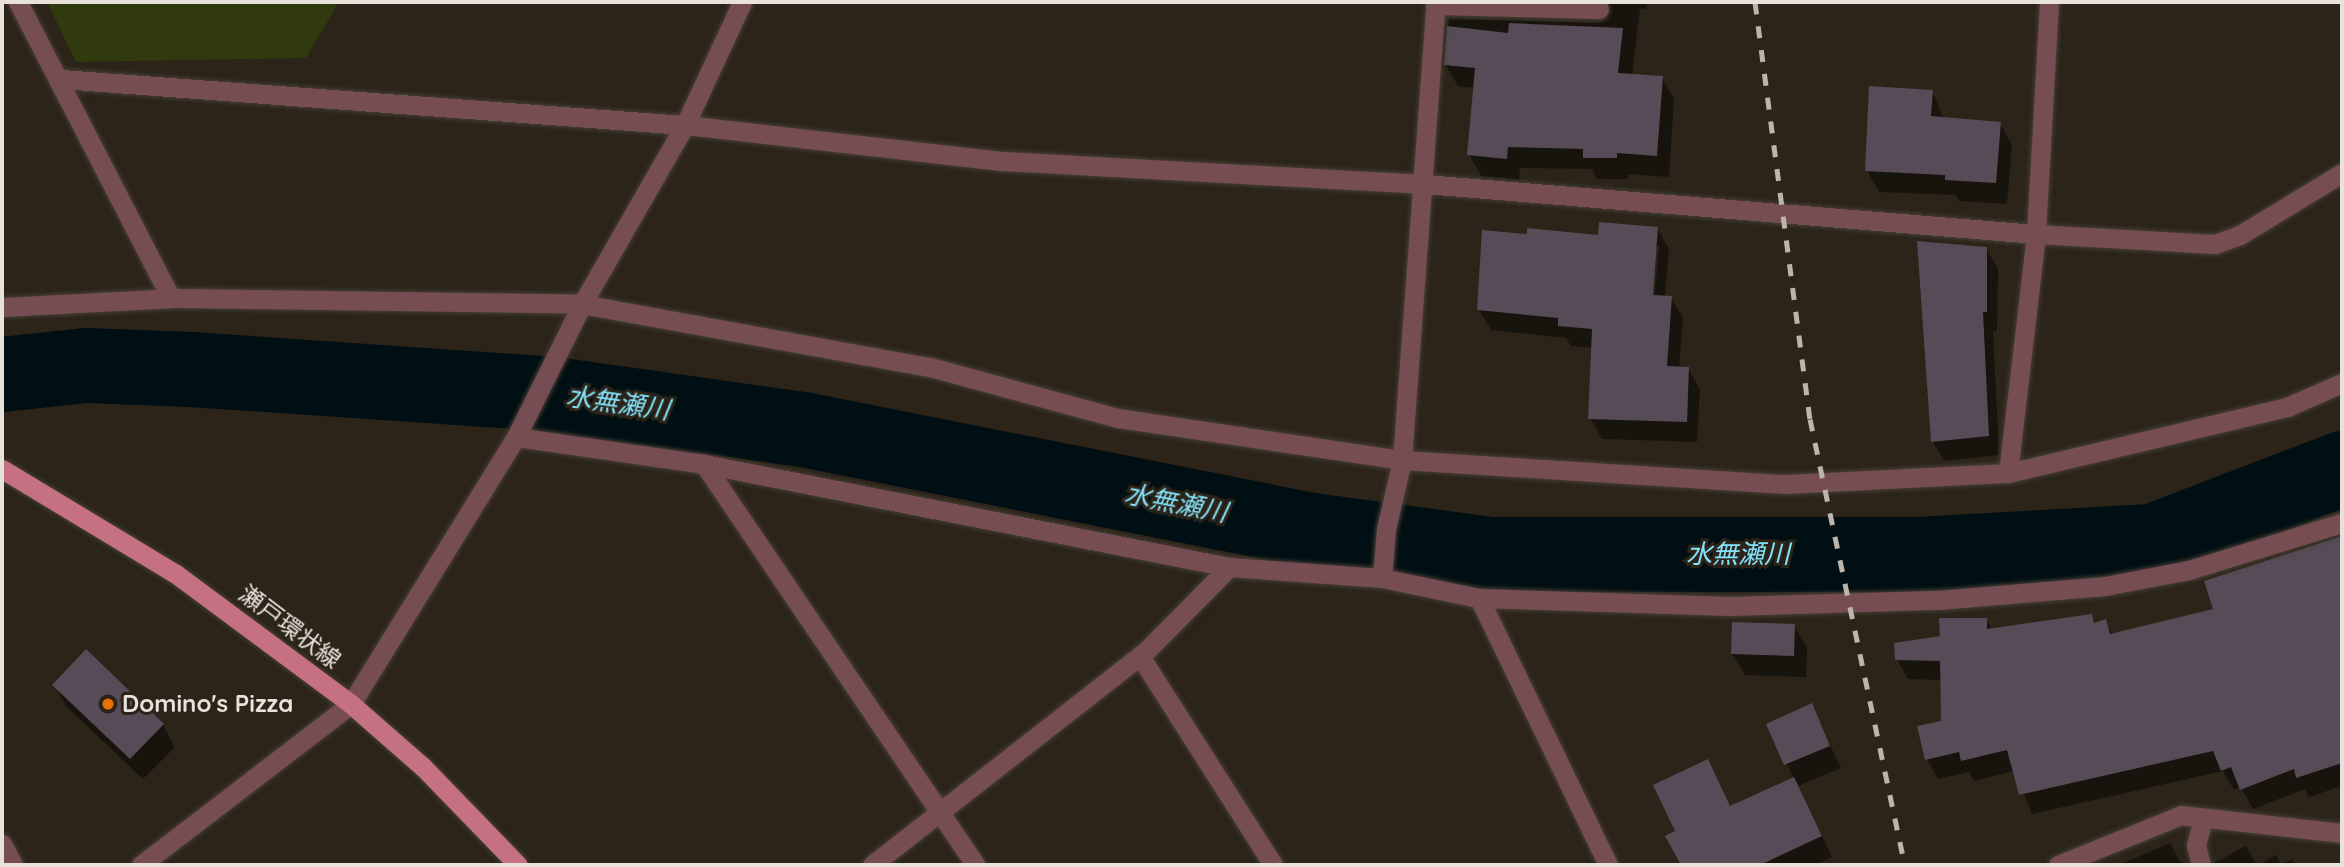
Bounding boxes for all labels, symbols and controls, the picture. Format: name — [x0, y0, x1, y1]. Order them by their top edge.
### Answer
water label: 水無瀬川 — [564, 380, 672, 426]
water label: 水無瀬川 — [1122, 478, 1230, 528]
water label: 水無瀬川 — [1686, 538, 1790, 570]
street label: 瀬戸環状線 — [233, 579, 347, 675]
place label: Domino's Pizza — [122, 690, 293, 718]
marker: Domino's Pizza — [100, 696, 116, 712]

